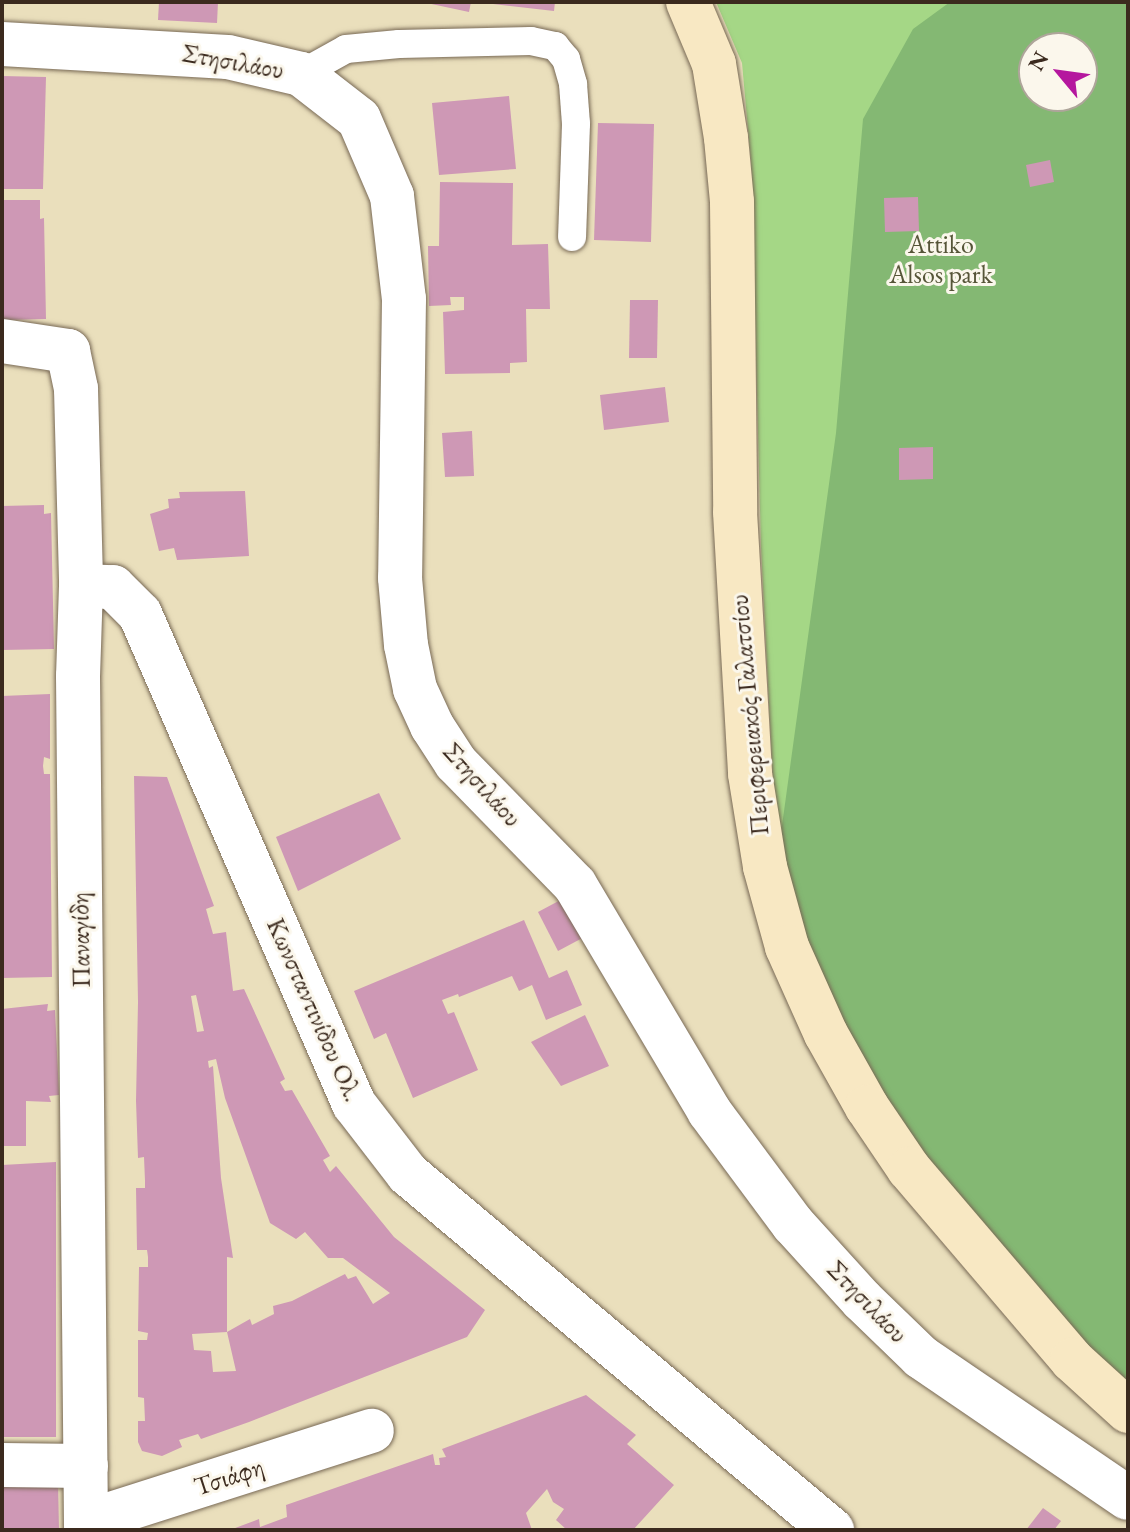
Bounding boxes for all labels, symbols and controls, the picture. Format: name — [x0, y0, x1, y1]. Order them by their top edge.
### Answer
north arrow — [1018, 32, 1098, 112]
street label: Στησιλάου — [180, 38, 286, 86]
text: N — [1021, 46, 1055, 76]
park label: Attiko Alsos park — [889, 229, 993, 290]
street label: Περιφερειακός Γαλατσίου — [724, 593, 776, 837]
street label: Στησιλάου — [436, 736, 528, 834]
street label: Παναγίδη — [65, 892, 97, 988]
street label: Κωνσταντινίδου Ολ. — [260, 913, 368, 1107]
street label: Στησιλάου — [820, 1254, 914, 1350]
street label: Τσιάφη — [190, 1451, 268, 1503]

